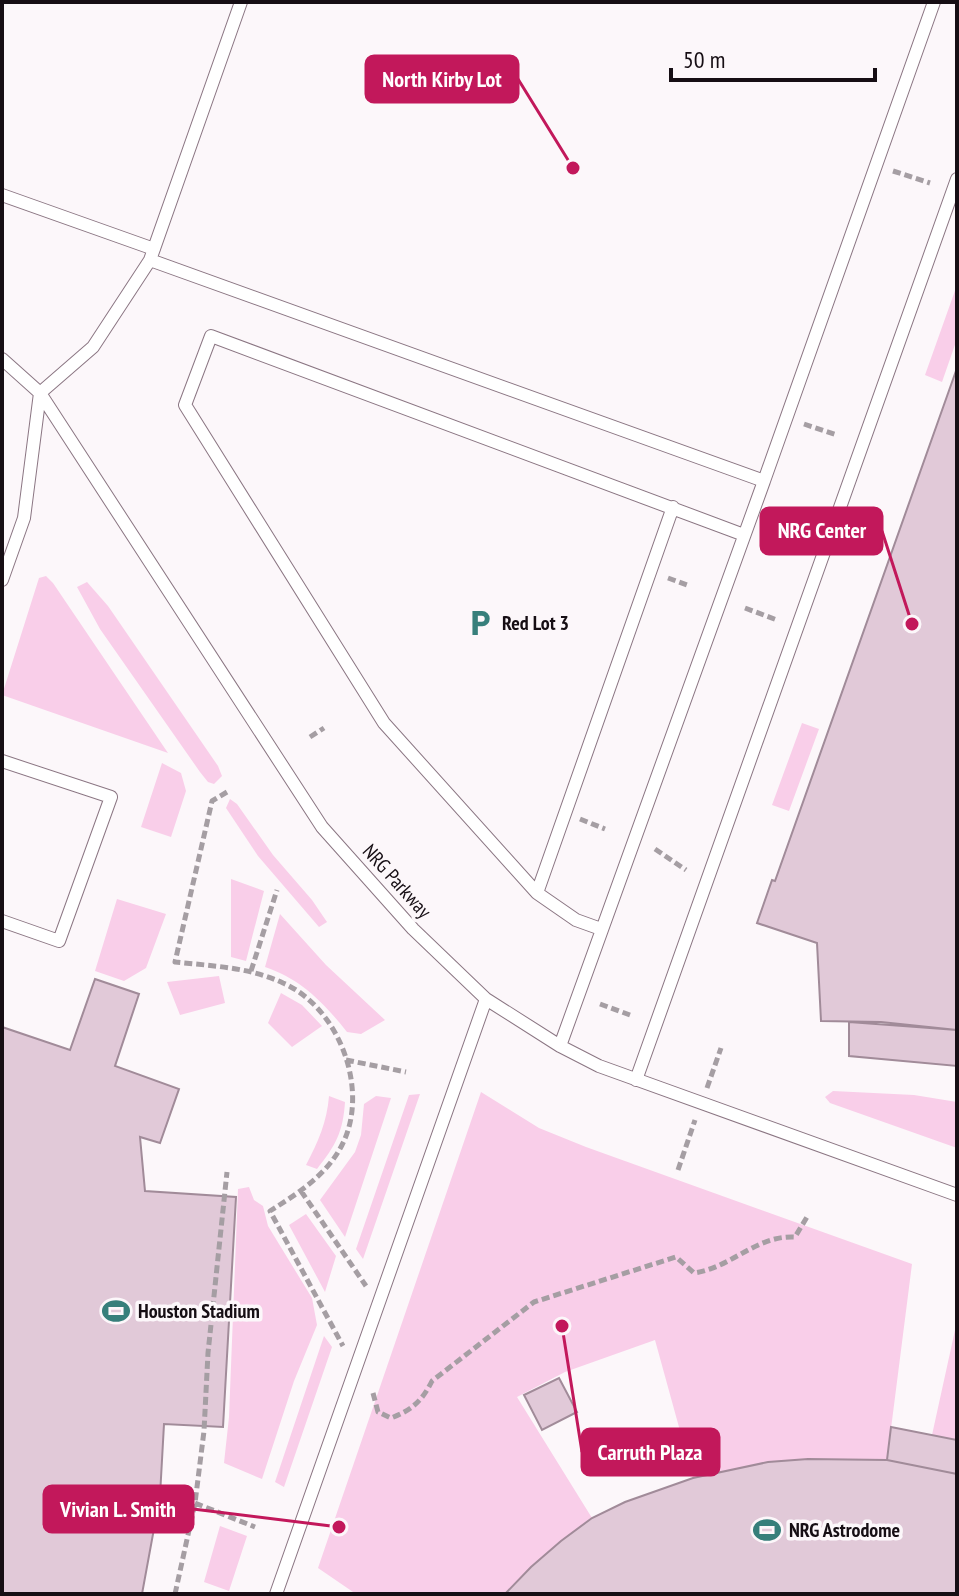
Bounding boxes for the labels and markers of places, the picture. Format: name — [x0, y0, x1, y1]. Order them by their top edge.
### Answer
callout: North Kirby Lot — [366, 56, 518, 102]
callout: NRG Center — [761, 508, 882, 554]
parking icon: Red Lot 3 — [465, 608, 495, 638]
place label: Red Lot 3 — [502, 610, 569, 636]
sports icon: Houston Stadium — [101, 1296, 131, 1326]
place label: Houston Stadium — [138, 1298, 260, 1324]
callout: Carruth Plaza — [582, 1429, 719, 1475]
callout: Vivian L. Smith — [44, 1486, 193, 1532]
sports icon: NRG Astrodome — [752, 1515, 782, 1545]
place label: NRG Astrodome — [789, 1517, 900, 1543]

